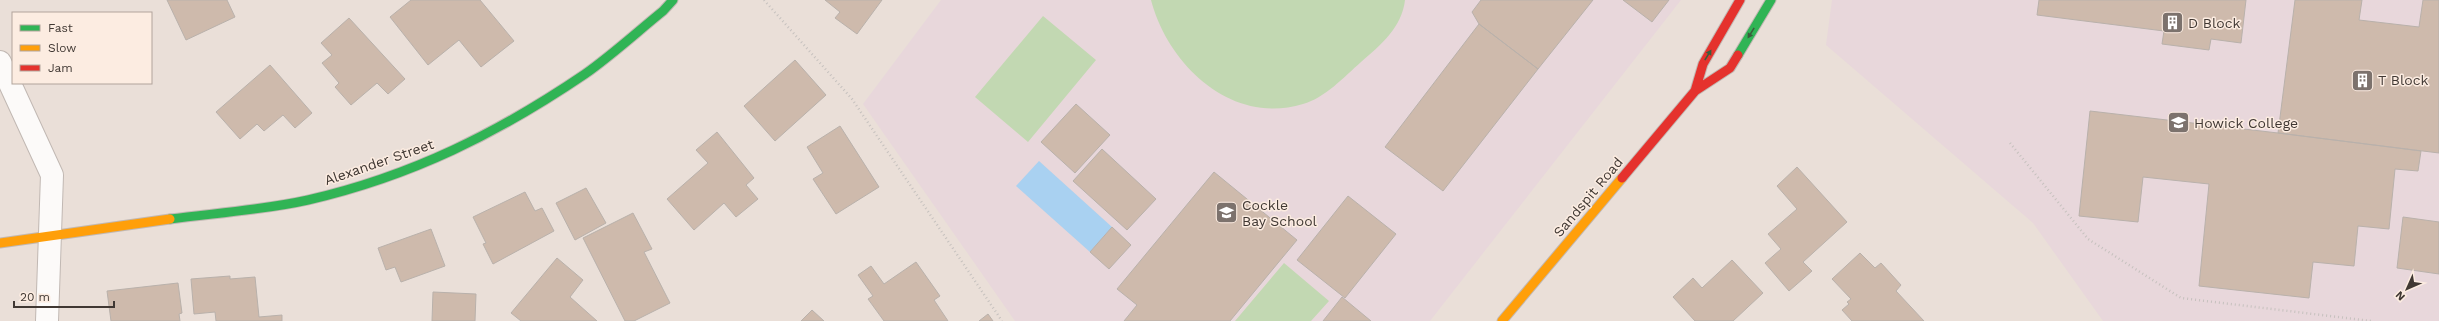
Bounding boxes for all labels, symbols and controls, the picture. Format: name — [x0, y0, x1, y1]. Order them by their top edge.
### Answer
building icon: D Block — [2159, 10, 2185, 36]
legend — [12, 12, 152, 84]
place label: D Block — [2188, 15, 2241, 31]
text: Fast — [48, 21, 73, 35]
one-way arrow — [1748, 27, 1755, 39]
text: Slow — [48, 41, 76, 55]
one-way arrow — [1704, 49, 1712, 60]
text: Jam — [48, 61, 73, 75]
building icon: T Block — [2349, 67, 2375, 93]
place label: T Block — [2378, 72, 2429, 88]
school or university icon: Howick College — [2165, 110, 2191, 136]
place label: Howick College — [2194, 115, 2298, 131]
street label: Alexander Street — [322, 136, 436, 188]
street label: Sandspit Road — [1550, 154, 1626, 240]
place label: Cockle Bay School — [1242, 197, 1318, 229]
school or university icon: Cockle Bay School — [1214, 200, 1240, 226]
north arrow — [2387, 269, 2427, 309]
scale bar — [14, 283, 114, 309]
text: N — [2393, 288, 2408, 303]
text: 20 m — [20, 290, 50, 304]

